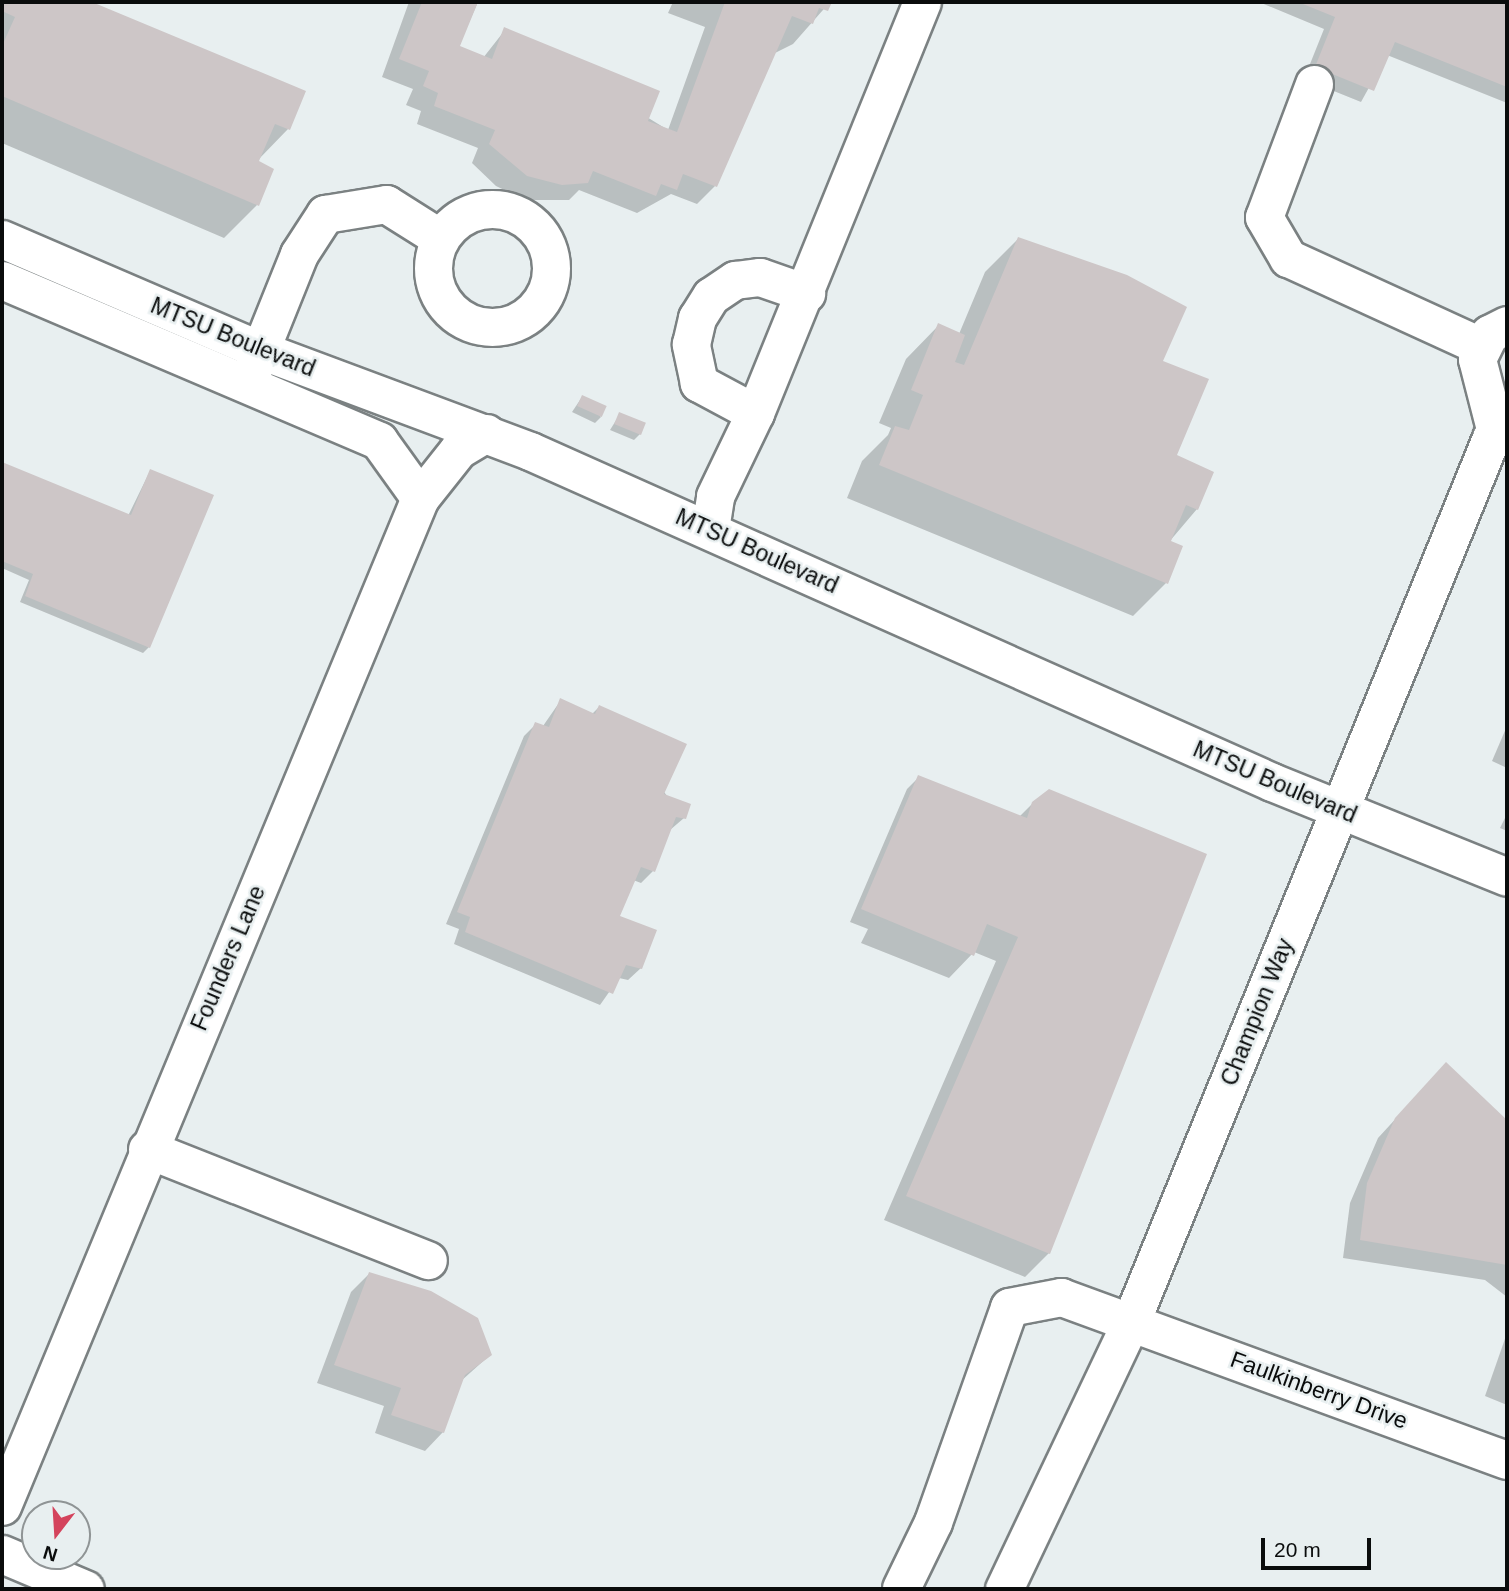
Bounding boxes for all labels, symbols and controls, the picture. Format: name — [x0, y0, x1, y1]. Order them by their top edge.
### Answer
street label: MTSU Boulevard — [147, 291, 319, 383]
street label: MTSU Boulevard — [671, 503, 843, 599]
street label: MTSU Boulevard — [1189, 735, 1361, 829]
street label: Founders Lane — [185, 881, 271, 1035]
street label: Champion Way — [1215, 934, 1299, 1090]
street label: Faulkinberry Drive — [1227, 1345, 1411, 1435]
north arrow — [21, 1500, 91, 1570]
scale bar — [1264, 1524, 1374, 1568]
text: 20 m — [1274, 1538, 1321, 1561]
text: N — [41, 1542, 60, 1566]

